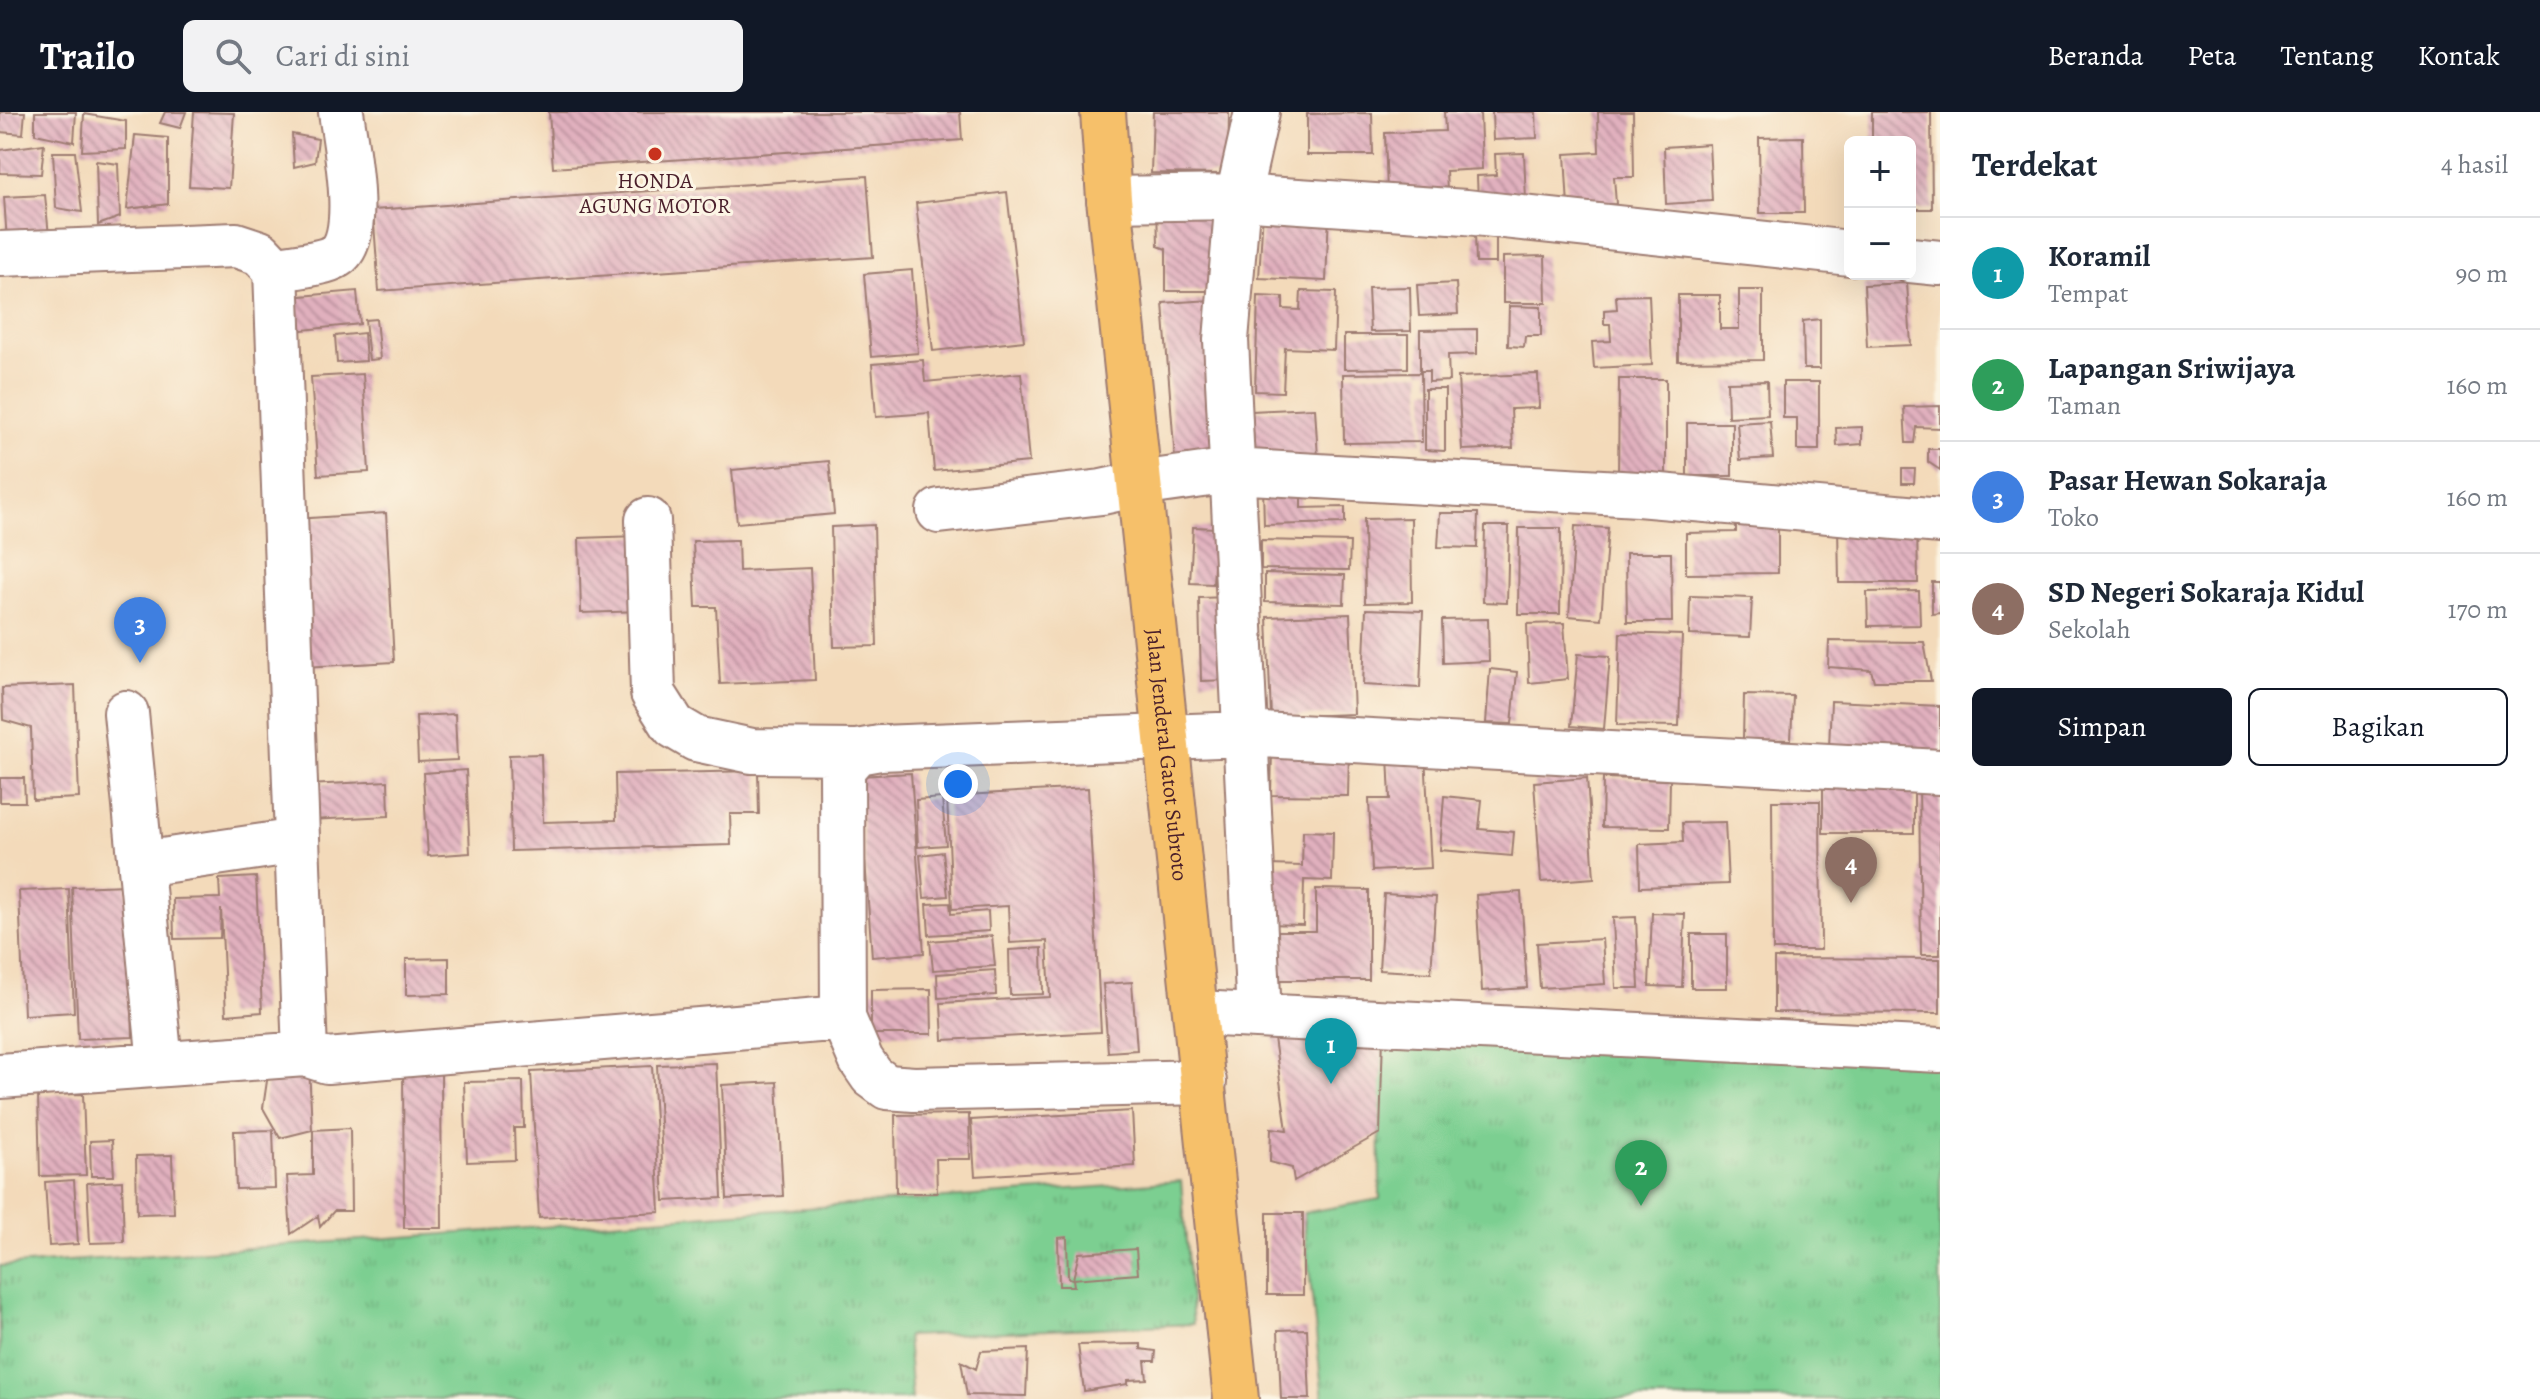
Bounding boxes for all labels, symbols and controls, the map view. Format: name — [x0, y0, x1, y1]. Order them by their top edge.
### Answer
search box — [183, 20, 743, 92]
text: Trailo — [40, 30, 135, 82]
icon: search — [211, 34, 255, 78]
text: Cari di sini — [275, 36, 410, 76]
text: Beranda — [2048, 37, 2144, 75]
text: Peta — [2188, 37, 2237, 75]
text: Tentang — [2281, 37, 2374, 75]
text: Kontak — [2418, 37, 2500, 75]
map controls — [1844, 136, 1916, 280]
button: + — [1844, 136, 1916, 208]
text: Terdekat — [1972, 141, 2098, 188]
marker: HONDA AGUNG MOTOR — [646, 145, 664, 163]
text: 4 hasil — [2441, 147, 2508, 182]
place label: HONDA AGUNG MOTOR — [579, 166, 731, 221]
button: − — [1844, 208, 1916, 280]
text: Koramil — [2048, 236, 2150, 276]
text: 1 — [1993, 256, 2003, 291]
text: 90 m — [2456, 256, 2508, 291]
text: Tempat — [2048, 276, 2128, 311]
text: Lapangan Sriwijaya — [2048, 348, 2295, 388]
text: 2 — [1992, 368, 2004, 403]
text: 160 m — [2446, 368, 2508, 403]
text: Taman — [2048, 388, 2121, 423]
text: Pasar Hewan Sokaraja — [2048, 460, 2327, 500]
text: 3 — [1992, 480, 2004, 515]
text: 160 m — [2446, 480, 2508, 515]
text: Toko — [2048, 500, 2099, 535]
text: SD Negeri Sokaraja Kidul — [2048, 572, 2364, 612]
text: 4 — [1992, 592, 2004, 627]
text: 170 m — [2448, 592, 2508, 627]
pin: 3 — [114, 597, 166, 663]
text: Sekolah — [2048, 612, 2131, 647]
street label: Jalan Jenderal Gatot Subroto — [1139, 627, 1195, 883]
button: Simpan — [1972, 688, 2232, 766]
button: Bagikan — [2248, 688, 2508, 766]
your location — [938, 764, 978, 804]
pin: 4 — [1825, 837, 1877, 903]
pin: 1 — [1305, 1018, 1357, 1084]
pin: 2 — [1615, 1140, 1667, 1206]

